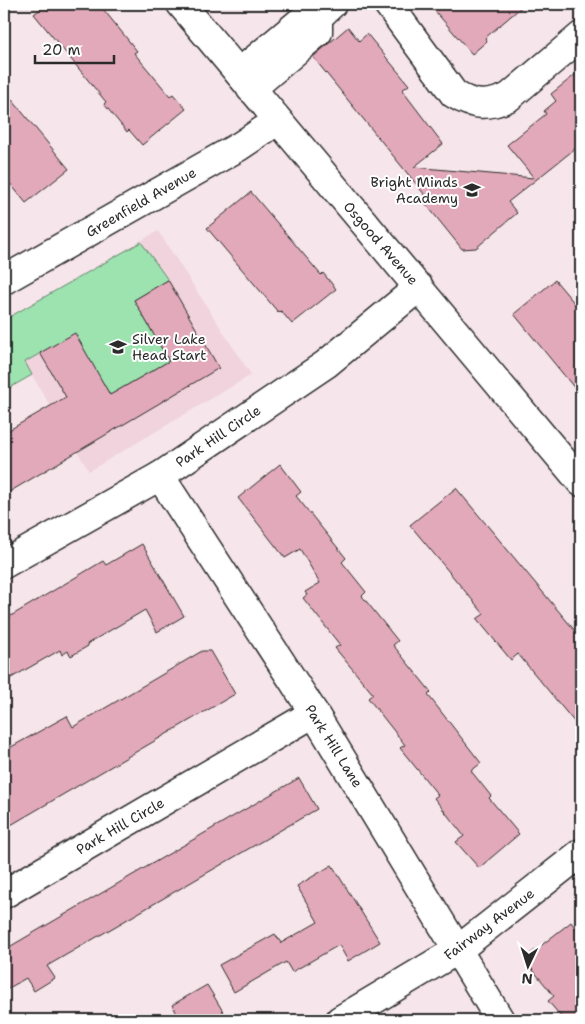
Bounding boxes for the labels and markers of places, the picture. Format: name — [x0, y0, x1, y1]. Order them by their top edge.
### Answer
place label: Bright Minds Academy — [370, 173, 458, 207]
school or university icon: Bright Minds Academy — [462, 180, 482, 200]
place label: Silver Lake Head Start — [132, 330, 206, 364]
school or university icon: Silver Lake Head Start — [108, 337, 128, 357]

